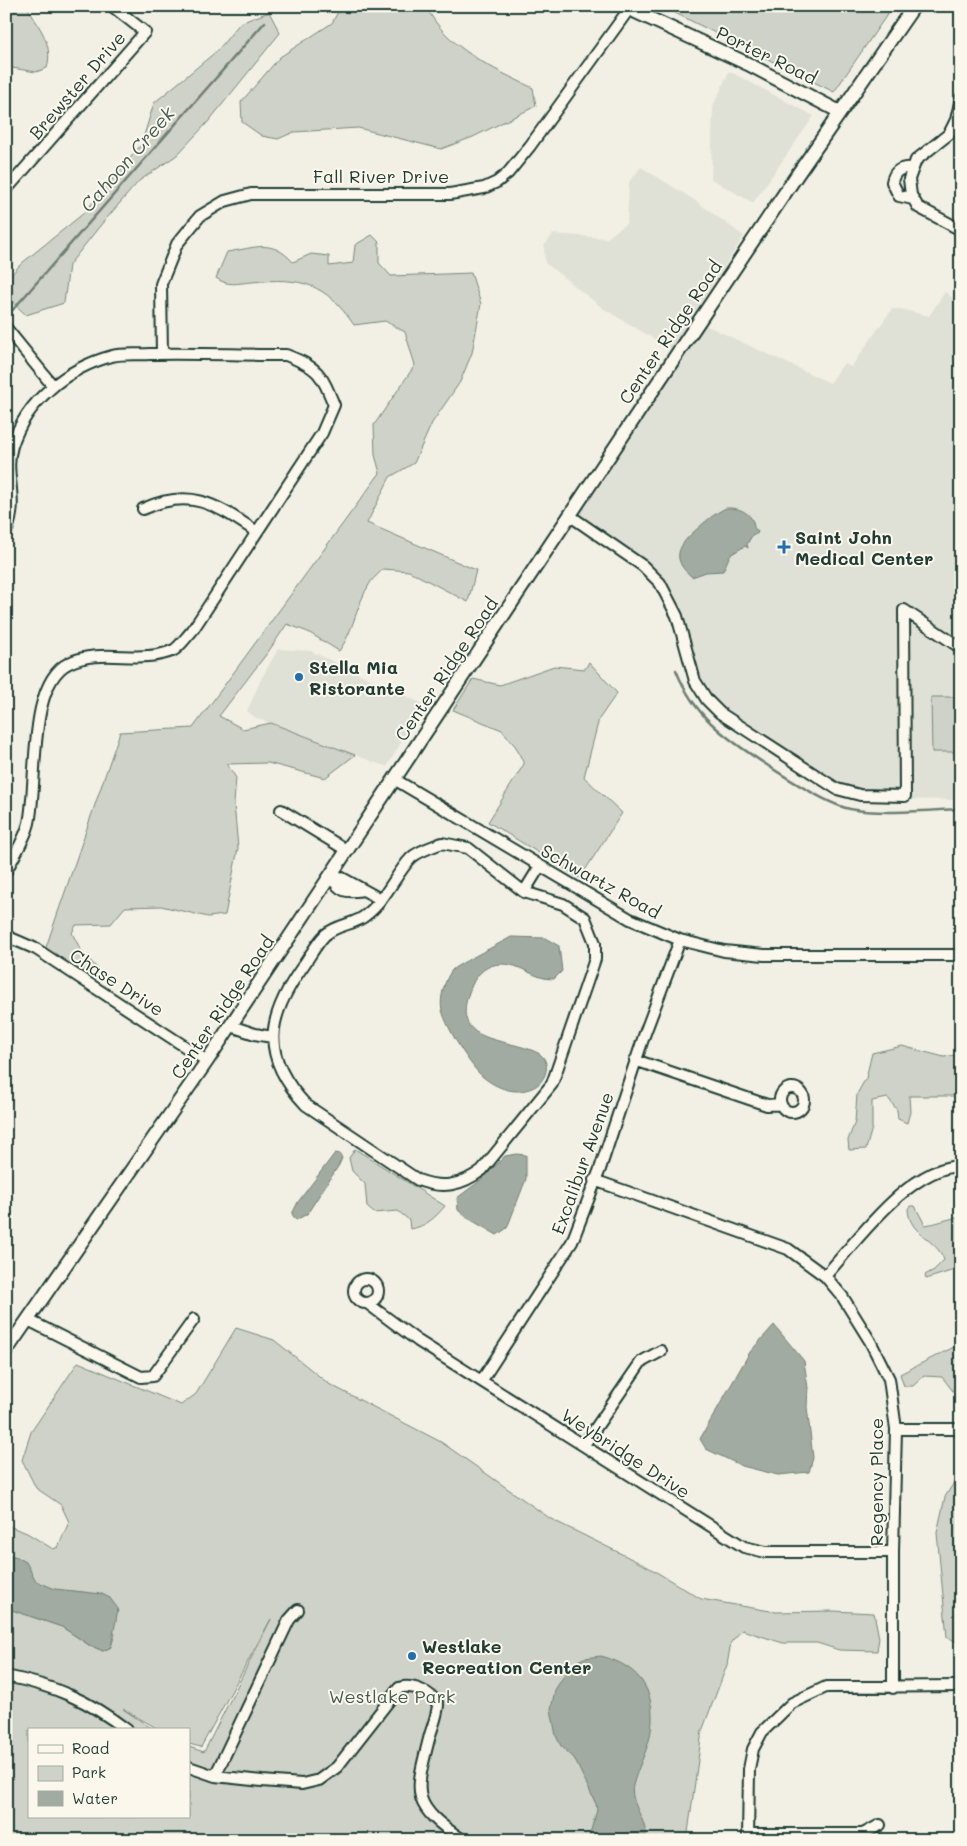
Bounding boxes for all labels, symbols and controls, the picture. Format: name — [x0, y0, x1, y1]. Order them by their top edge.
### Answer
street label: Porter Road — [713, 20, 821, 90]
street label: Brewster Drive — [23, 26, 131, 144]
water label: Cahoon Creek — [74, 100, 180, 217]
street label: Fall River Drive — [313, 164, 449, 188]
street label: Center Ridge Road — [613, 255, 727, 409]
place label: Saint John Medical Center — [795, 525, 933, 570]
marker: Saint John Medical Center — [777, 540, 791, 554]
street label: Center Ridge Road — [389, 592, 503, 746]
place label: Stella Mia Ristorante — [309, 655, 405, 700]
marker: Stella Mia Ristorante — [293, 671, 305, 683]
street label: Schwartz Road — [537, 838, 665, 924]
street label: Center Ridge Road — [165, 930, 279, 1084]
street label: Chase Drive — [65, 943, 169, 1021]
street label: Excalibur Avenue — [545, 1089, 619, 1237]
street label: Weybridge Drive — [557, 1402, 695, 1504]
street label: Regency Place — [864, 1418, 888, 1546]
place label: Westlake Recreation Center — [422, 1634, 591, 1679]
marker: Westlake Recreation Center — [406, 1650, 418, 1662]
park label: Westlake Park — [329, 1684, 455, 1708]
legend — [28, 1728, 190, 1818]
text: Road — [72, 1738, 109, 1758]
text: Park — [72, 1762, 106, 1782]
text: Water — [72, 1788, 118, 1808]

